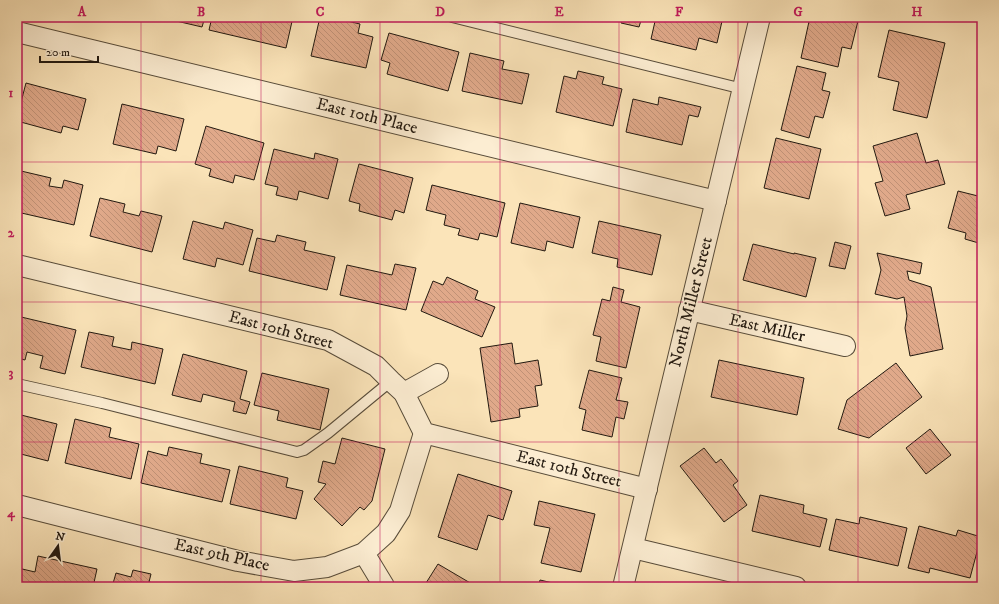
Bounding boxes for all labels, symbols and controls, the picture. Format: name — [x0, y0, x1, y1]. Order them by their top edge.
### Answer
text: A — [77, 4, 87, 20]
text: B — [197, 4, 205, 20]
text: C — [316, 4, 325, 20]
text: D — [435, 4, 445, 20]
text: E — [554, 4, 564, 20]
text: F — [675, 4, 684, 20]
text: G — [793, 4, 803, 20]
text: H — [912, 4, 923, 20]
scale bar — [40, 38, 98, 64]
text: 20 m — [46, 45, 70, 60]
text: 1 — [9, 85, 14, 101]
street label: East 10th Place — [314, 93, 420, 139]
text: 2 — [8, 225, 15, 241]
street label: North Miller Street — [664, 234, 718, 369]
street label: East 10th Street — [226, 305, 336, 355]
street label: East Miller — [727, 309, 808, 348]
text: 3 — [9, 365, 14, 381]
street label: East 10th Street — [514, 445, 624, 493]
text: 4 — [6, 505, 15, 522]
north arrow — [38, 526, 78, 566]
text: N — [54, 529, 66, 545]
street label: East 9th Place — [172, 533, 272, 577]

